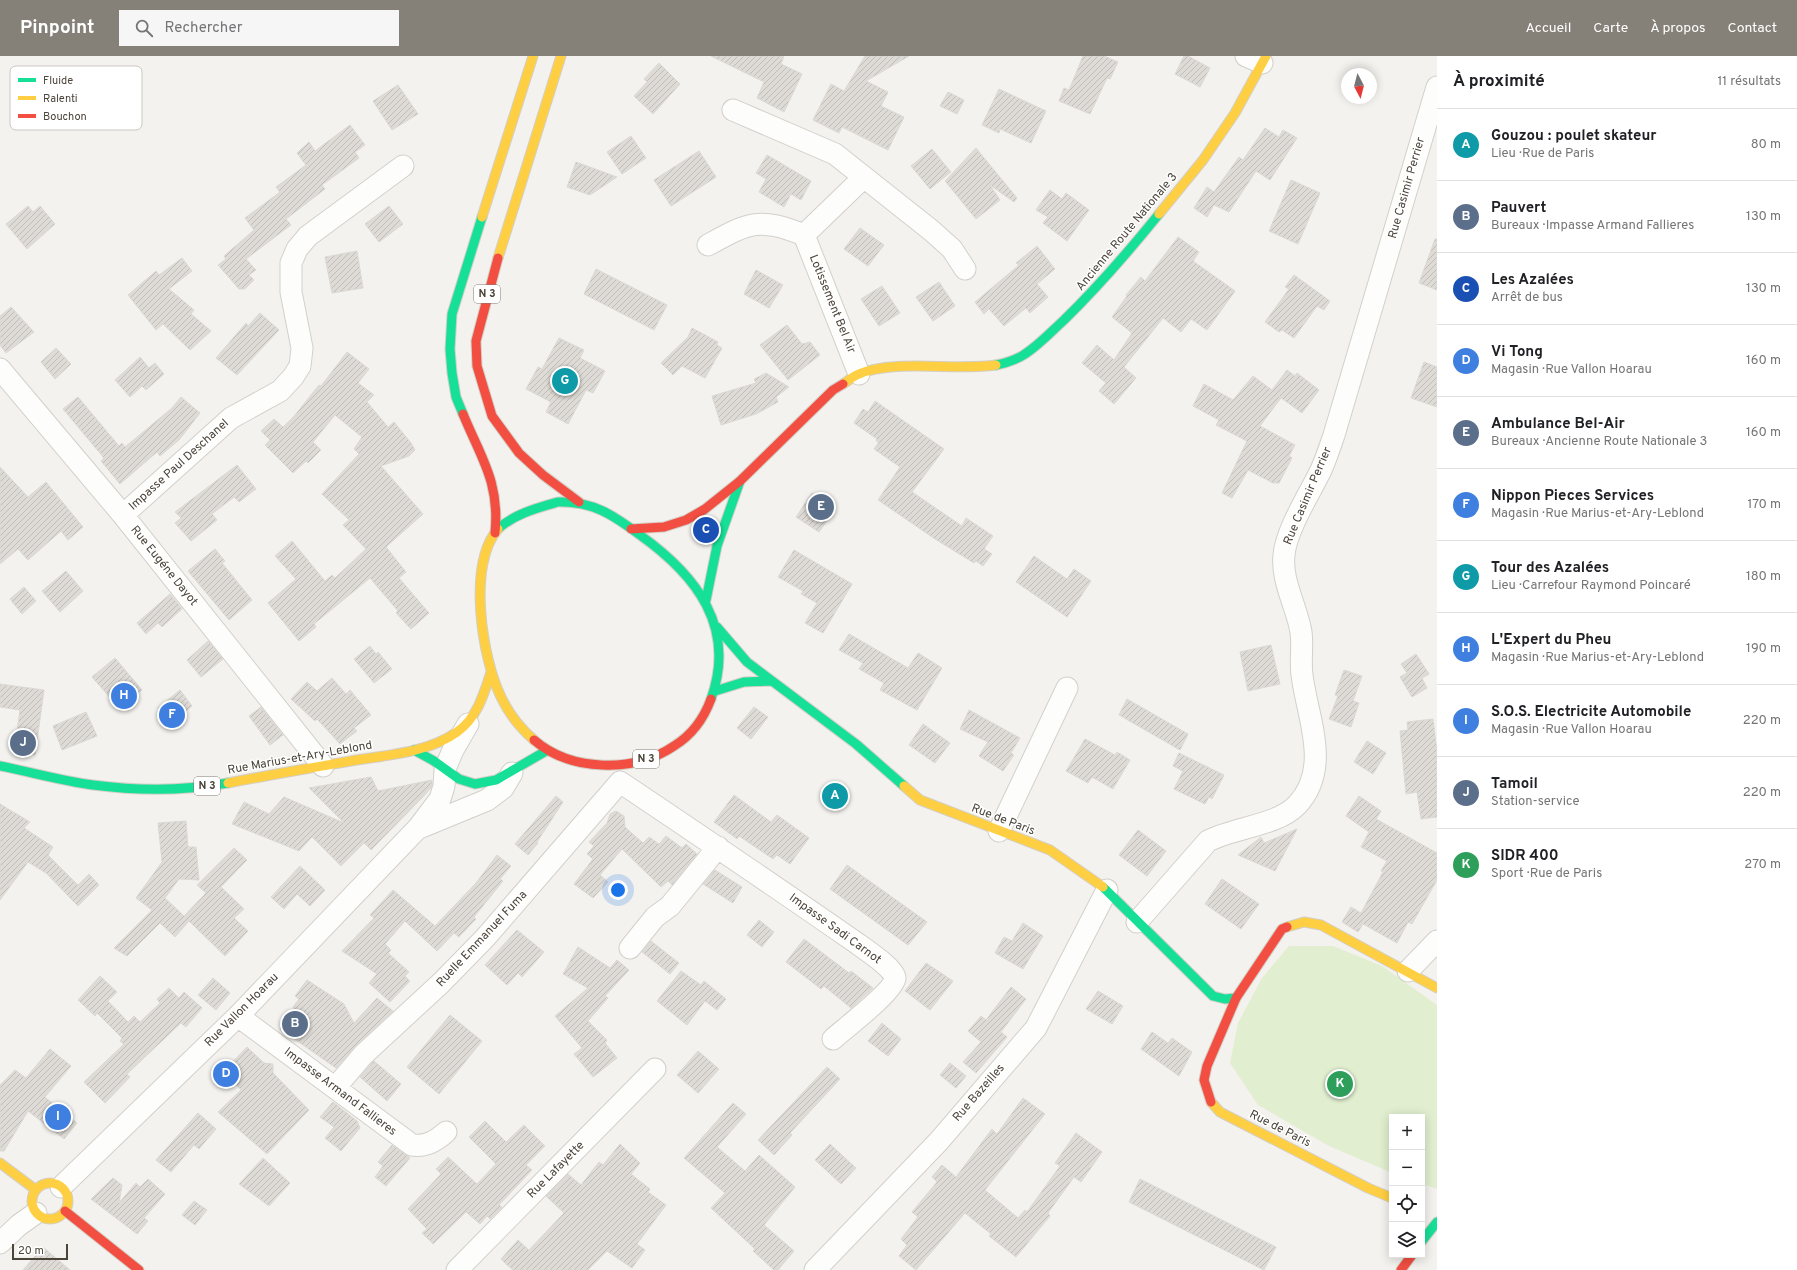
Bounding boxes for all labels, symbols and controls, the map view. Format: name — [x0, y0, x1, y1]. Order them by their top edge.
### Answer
search box — [119, 10, 399, 46]
text: Pinpoint — [20, 16, 95, 40]
icon: search — [133, 17, 155, 39]
text: Rechercher — [165, 19, 243, 38]
text: Accueil — [1525, 20, 1571, 37]
text: Carte — [1593, 20, 1628, 37]
text: À propos — [1650, 20, 1706, 37]
text: Contact — [1728, 20, 1777, 37]
legend — [10, 66, 142, 130]
north arrow — [1341, 68, 1377, 104]
text: À proximité — [1453, 71, 1545, 93]
text: Fluide — [43, 74, 73, 88]
text: 11 résultats — [1718, 74, 1781, 90]
text: Ralenti — [43, 92, 78, 106]
text: Bouchon — [43, 110, 87, 124]
text: Gouzou : poulet skateur — [1491, 127, 1657, 146]
street label: Rue Casimir Perrier — [1385, 135, 1429, 241]
text: A — [1461, 137, 1471, 153]
text: 80 m — [1751, 137, 1781, 153]
text: Lieu · Rue de Paris — [1491, 146, 1594, 162]
street label: Ancienne Route Nationale 3 — [1073, 170, 1181, 294]
text: Pauvert — [1491, 199, 1546, 218]
text: B — [1462, 209, 1470, 225]
text: 130 m — [1746, 209, 1781, 225]
text: Bureaux · Impasse Armand Fallieres — [1491, 218, 1694, 234]
street label: Lotissement Bel Air — [805, 252, 859, 356]
text: Les Azalées — [1491, 271, 1574, 290]
text: C — [1462, 281, 1470, 297]
text: 130 m — [1746, 281, 1781, 297]
road number: N 3 — [474, 285, 500, 303]
text: Arrêt de bus — [1491, 290, 1563, 306]
text: Vi Tong — [1491, 343, 1543, 362]
text: D — [1461, 353, 1471, 369]
text: 160 m — [1746, 353, 1781, 369]
text: Magasin · Rue Vallon Hoarau — [1491, 362, 1652, 378]
pin: G — [552, 366, 578, 396]
text: Ambulance Bel-Air — [1491, 415, 1625, 434]
street label: Impasse Paul Deschanel — [126, 416, 232, 514]
text: E — [1462, 425, 1470, 441]
text: 160 m — [1746, 425, 1781, 441]
text: Bureaux · Ancienne Route Nationale 3 — [1491, 434, 1707, 450]
street label: Rue Casimir Perrier — [1280, 444, 1336, 547]
text: Nippon Pieces Services — [1491, 487, 1654, 506]
pin: E — [808, 492, 834, 522]
text: F — [1462, 497, 1470, 513]
text: 170 m — [1747, 497, 1781, 513]
text: Magasin · Rue Marius-et-Ary-Leblond — [1491, 506, 1704, 522]
pin: C — [693, 515, 719, 545]
street label: Rue Eugéne Dayot — [127, 523, 201, 609]
text: Tour des Azalées — [1491, 559, 1609, 578]
text: G — [1462, 569, 1470, 585]
text: 180 m — [1746, 569, 1781, 585]
text: Lieu · Carrefour Raymond Poincaré — [1491, 578, 1691, 594]
text: L'Expert du Pheu — [1491, 631, 1611, 650]
text: H — [1461, 641, 1471, 657]
text: 190 m — [1746, 641, 1781, 657]
text: Magasin · Rue Marius-et-Ary-Leblond — [1491, 650, 1704, 666]
pin: H — [111, 681, 137, 711]
pin: F — [159, 700, 185, 730]
text: S.O.S. Electricite Automobile — [1491, 703, 1691, 722]
text: I — [1464, 713, 1468, 729]
text: 220 m — [1743, 713, 1781, 729]
text: Magasin · Rue Vallon Hoarau — [1491, 722, 1652, 738]
pin: J — [10, 728, 36, 758]
street label: Rue Marius-et-Ary-Leblond — [226, 737, 374, 779]
road number: N 3 — [633, 750, 659, 768]
text: Tamoil — [1491, 775, 1538, 794]
road number: N 3 — [194, 777, 220, 795]
pin: A — [822, 781, 848, 811]
text: J — [1462, 785, 1470, 801]
text: 220 m — [1743, 785, 1781, 801]
text: Station-service — [1491, 794, 1580, 810]
street label: Rue de Paris — [969, 801, 1037, 839]
text: SIDR 400 — [1491, 847, 1559, 866]
text: K — [1461, 857, 1471, 873]
text: 270 m — [1744, 857, 1781, 873]
text: Sport · Rue de Paris — [1491, 866, 1602, 882]
your location — [608, 880, 628, 900]
street label: Ruelle Emmanuel Fuma — [433, 887, 531, 991]
street label: Impasse Sadi Carnot — [786, 890, 884, 968]
street label: Rue Vallon Hoarau — [202, 970, 282, 1050]
pin: B — [282, 1009, 308, 1039]
street label: Impasse Armand Fallieres — [280, 1044, 400, 1140]
pin: D — [213, 1059, 239, 1089]
street label: Rue Bazeilles — [949, 1061, 1009, 1125]
pin: K — [1327, 1069, 1353, 1099]
pin: I — [45, 1102, 71, 1132]
street label: Rue de Paris — [1247, 1107, 1313, 1151]
map controls — [1389, 1114, 1425, 1258]
button: + — [1389, 1114, 1425, 1150]
street label: Rue Lafayette — [524, 1138, 588, 1202]
button: − — [1389, 1150, 1425, 1186]
button: locate — [1389, 1186, 1425, 1222]
button: layers — [1389, 1222, 1425, 1258]
scale bar — [12, 1242, 68, 1261]
text: 20 m — [18, 1244, 44, 1258]

